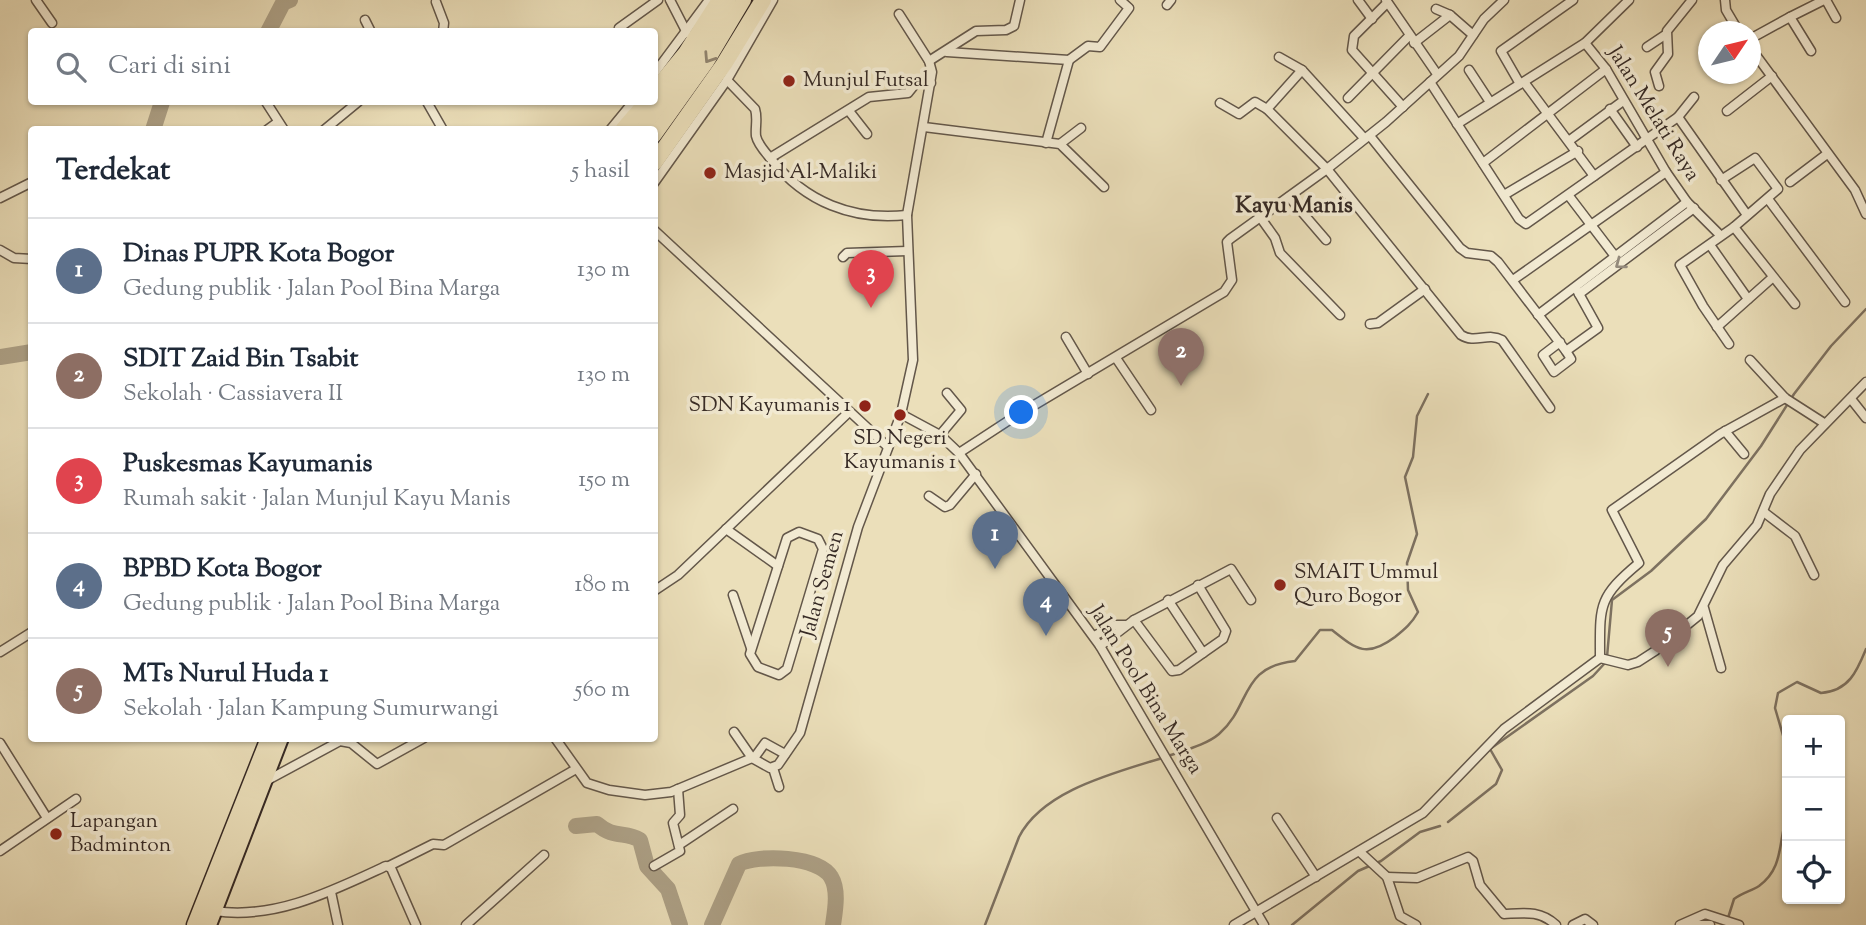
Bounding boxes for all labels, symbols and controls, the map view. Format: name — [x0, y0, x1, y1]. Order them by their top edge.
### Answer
north arrow — [1698, 21, 1761, 84]
search box — [28, 28, 658, 105]
street label: Jalan Melati Raya — [1599, 40, 1707, 188]
icon: search — [52, 48, 90, 86]
text: Cari di sini — [108, 48, 231, 85]
one-way arrow — [704, 51, 717, 64]
place label: Munjul Futsal — [803, 66, 929, 96]
marker: Munjul Futsal — [781, 73, 797, 89]
text: Terdekat — [56, 150, 170, 193]
text: 5 hasil — [571, 155, 630, 188]
place label: Masjid Al-Maliki — [724, 158, 877, 188]
marker: Masjid Al-Maliki — [702, 165, 718, 181]
district label: Kayu Manis — [1235, 190, 1353, 223]
text: Dinas PUPR Kota Bogor — [123, 236, 394, 273]
pin: 3 — [848, 250, 894, 308]
text: 1 — [75, 254, 83, 287]
text: 130 m — [577, 254, 630, 287]
one-way arrow — [1615, 255, 1627, 268]
text: Gedung publik · Jalan Pool Bina Marga — [123, 273, 500, 306]
pin: 2 — [1158, 328, 1204, 386]
text: SDIT Zaid Bin Tsabit — [123, 341, 359, 378]
text: 2 — [74, 359, 84, 392]
text: 130 m — [577, 359, 630, 392]
text: Sekolah · Cassiavera II — [123, 378, 343, 411]
place label: SDN Kayumanis 1 — [689, 391, 851, 421]
your location — [1004, 395, 1038, 429]
marker: SDN Kayumanis 1 — [857, 398, 873, 414]
marker: SD Negeri Kayumanis 1 — [892, 407, 908, 423]
place label: SD Negeri Kayumanis 1 — [844, 424, 956, 478]
text: Puskesmas Kayumanis — [123, 446, 373, 483]
text: 3 — [74, 464, 84, 497]
text: 150 m — [578, 464, 630, 497]
text: Rumah sakit · Jalan Munjul Kayu Manis — [123, 483, 511, 516]
pin: 1 — [972, 511, 1018, 569]
street label: Jalan Semen — [793, 527, 853, 642]
text: BPBD Kota Bogor — [123, 551, 322, 588]
place label: SMAIT Ummul Quro Bogor — [1294, 558, 1438, 612]
text: 4 — [73, 569, 85, 602]
text: 180 m — [575, 569, 630, 602]
marker: SMAIT Ummul Quro Bogor — [1272, 577, 1288, 593]
pin: 4 — [1023, 578, 1069, 636]
text: Gedung publik · Jalan Pool Bina Marga — [123, 588, 500, 621]
street label: Jalan Pool Bina Marga — [1080, 599, 1209, 781]
pin: 5 — [1645, 609, 1691, 667]
text: MTs Nurul Huda 1 — [123, 656, 328, 693]
text: 5 — [75, 674, 83, 707]
text: 560 m — [575, 674, 630, 707]
text: Sekolah · Jalan Kampung Sumurwangi — [123, 693, 499, 726]
map controls — [1782, 715, 1845, 904]
button: + — [1782, 715, 1845, 778]
button: − — [1782, 778, 1845, 841]
place label: Lapangan Badminton — [70, 807, 171, 861]
marker: Lapangan Badminton — [48, 826, 64, 842]
button: locate — [1782, 841, 1845, 904]

